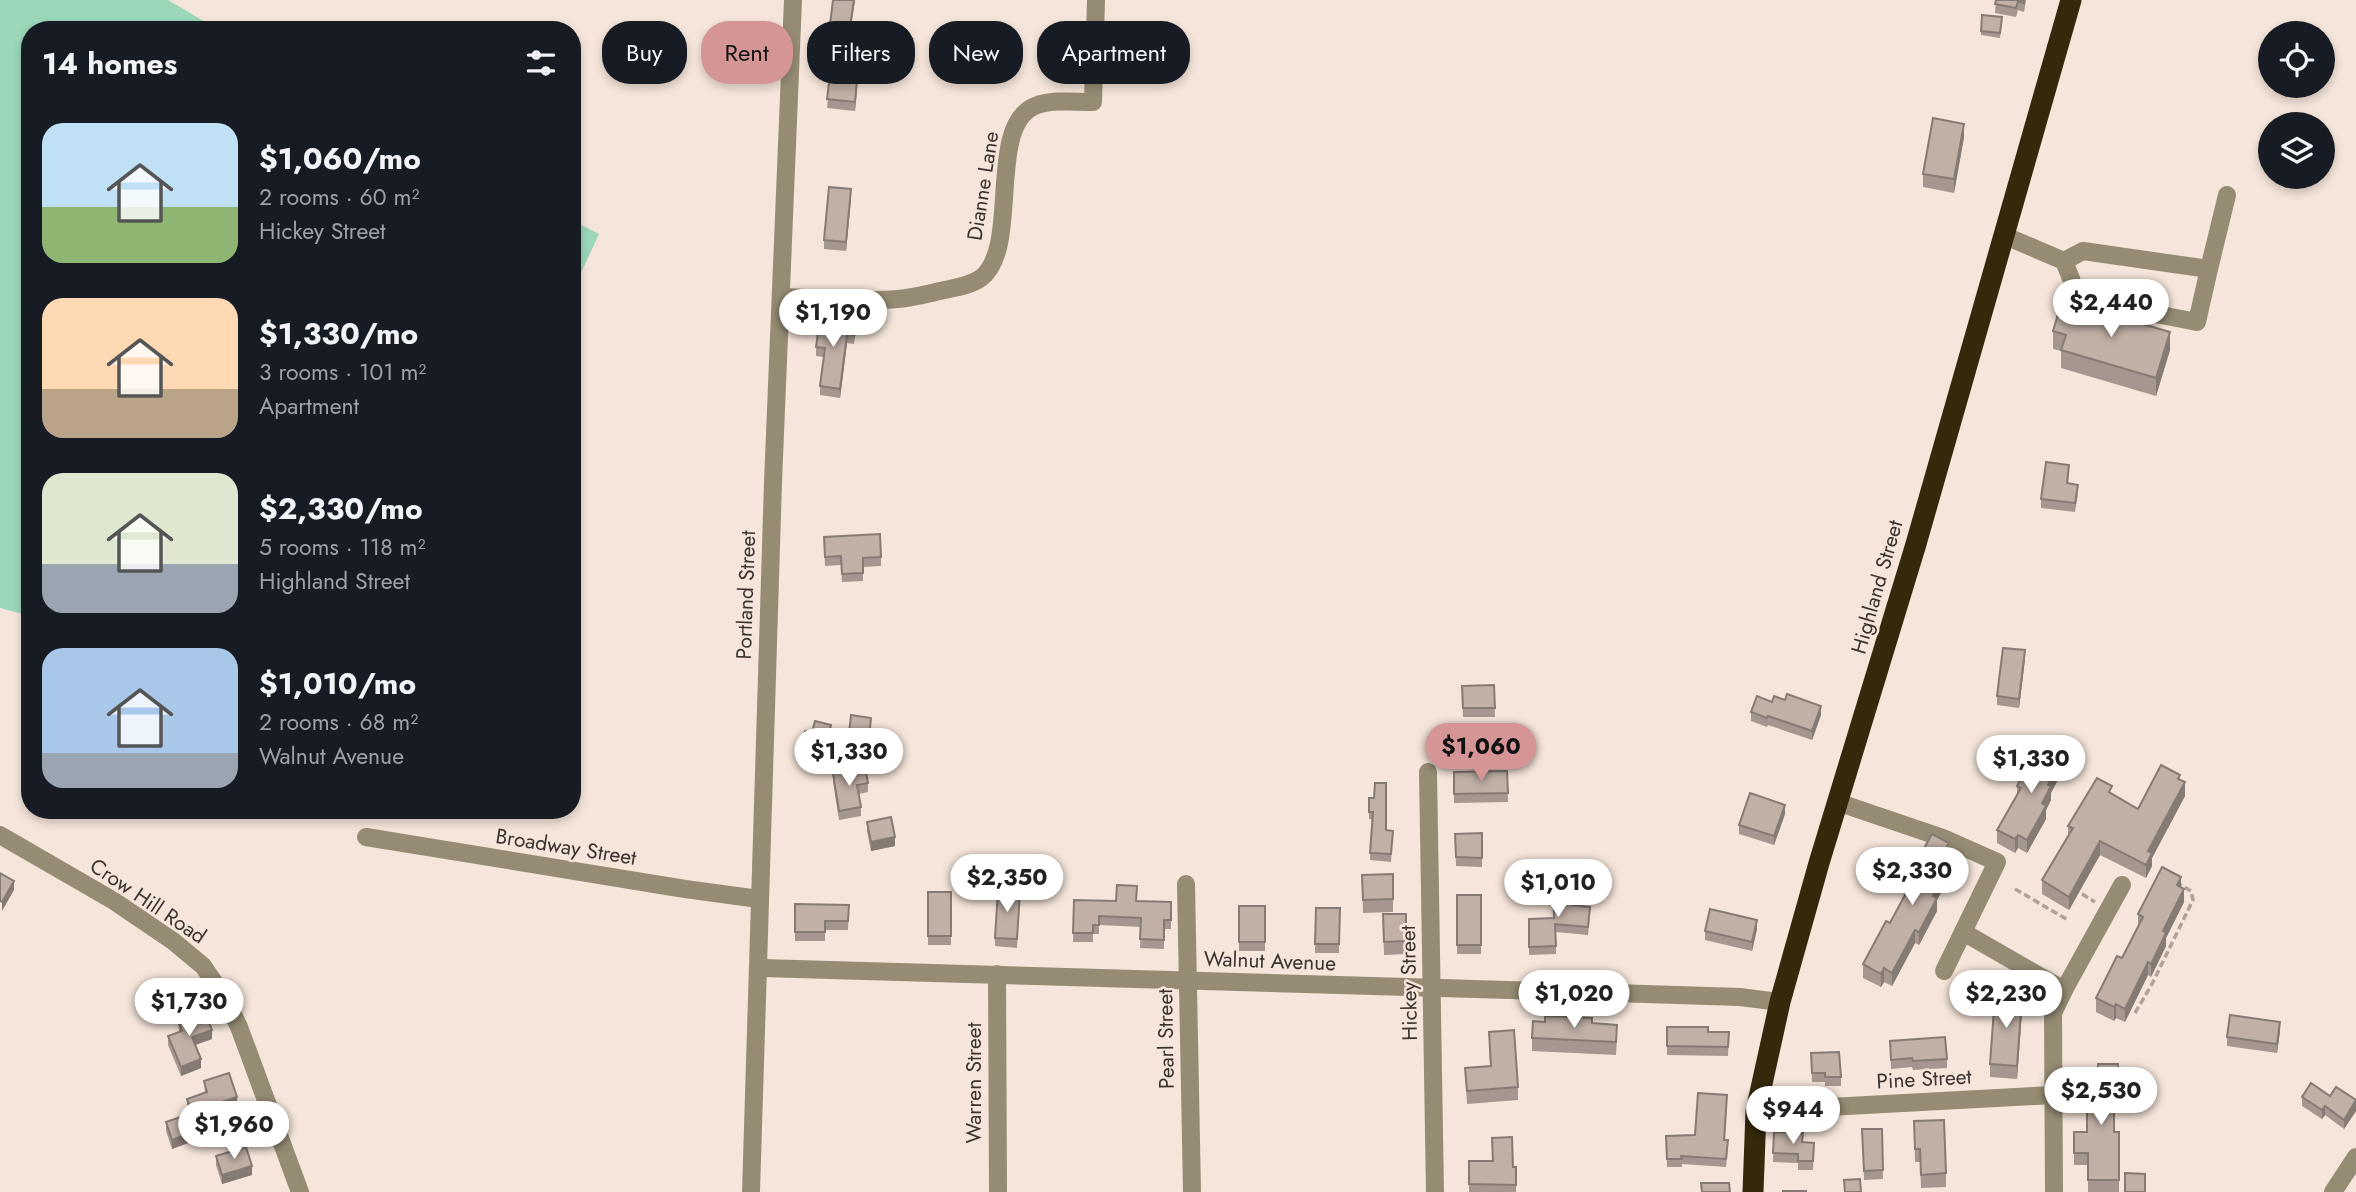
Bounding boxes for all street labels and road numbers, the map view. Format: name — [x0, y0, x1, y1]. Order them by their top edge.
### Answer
street label: Dianne Lane — [960, 129, 1006, 243]
street label: Highland Street — [1844, 517, 1910, 657]
street label: Portland Street — [729, 530, 763, 660]
street label: Broadway Street — [493, 821, 639, 873]
street label: Crow Hill Road — [84, 851, 212, 951]
street label: Hickey Street — [1393, 925, 1425, 1041]
street label: Walnut Avenue — [1203, 944, 1337, 978]
street label: Pearl Street — [1150, 989, 1182, 1089]
street label: Warren Street — [959, 1022, 989, 1144]
street label: Pine Street — [1876, 1062, 1972, 1096]

